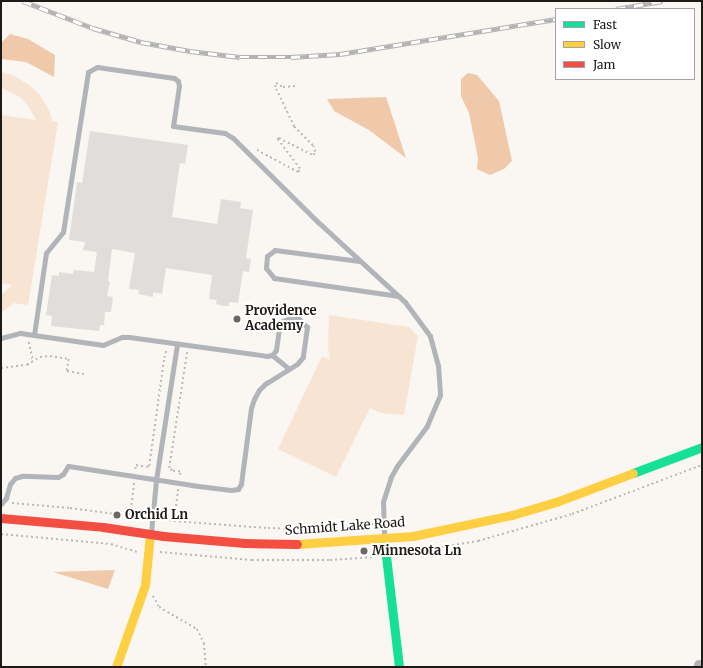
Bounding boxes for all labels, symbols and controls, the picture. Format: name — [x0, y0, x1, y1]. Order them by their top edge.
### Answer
legend — [555, 8, 695, 80]
text: Fast — [593, 17, 617, 32]
text: Slow — [593, 37, 621, 52]
text: Jam — [593, 57, 615, 72]
place label: Providence Academy — [245, 304, 317, 335]
marker: Providence Academy — [232, 314, 242, 324]
place label: Orchid Ln — [125, 507, 188, 523]
marker: Orchid Ln — [112, 510, 122, 520]
street label: Schmidt Lake Road — [284, 515, 406, 539]
place label: Minnesota Ln — [372, 543, 461, 559]
marker: Minnesota Ln — [359, 546, 369, 556]

